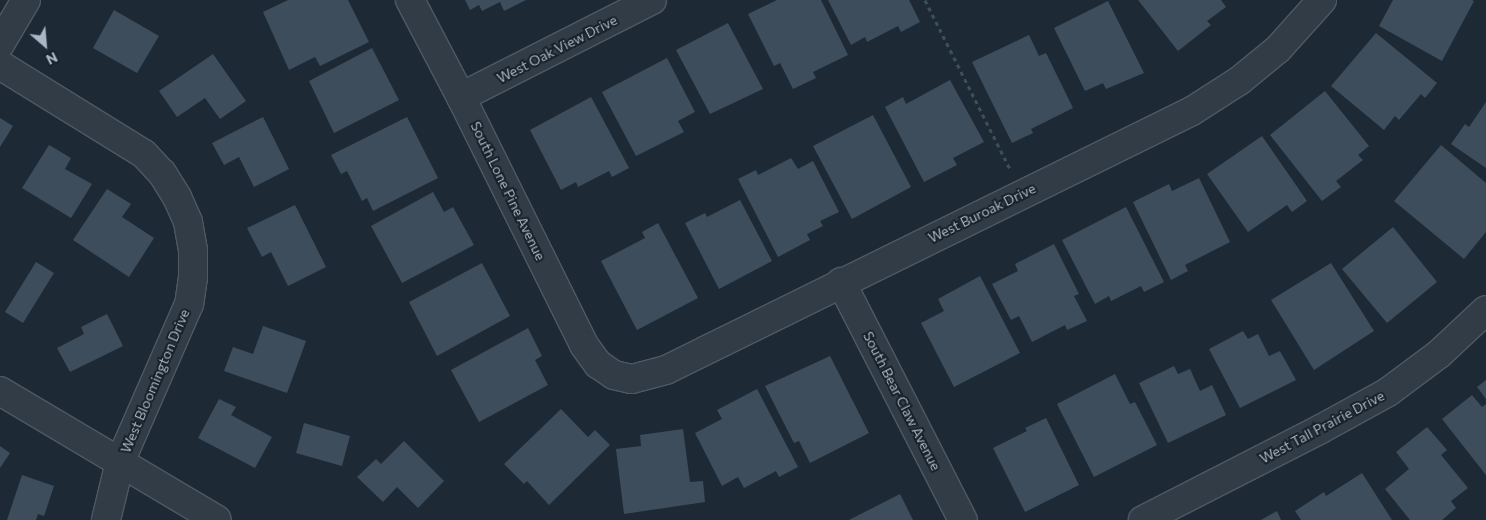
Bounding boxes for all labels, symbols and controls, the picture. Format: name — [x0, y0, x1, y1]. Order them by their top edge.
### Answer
street label: West Oak View Drive — [494, 11, 620, 87]
north arrow — [20, 20, 70, 70]
text: N — [44, 49, 61, 69]
street label: South Lone Pine Avenue — [467, 119, 549, 263]
street label: West Buroak Drive — [926, 180, 1038, 246]
street label: West Bloomington Drive — [117, 307, 193, 455]
street label: South Bear Claw Avenue — [860, 329, 944, 473]
street label: West Tall Prairie Drive — [1257, 387, 1387, 467]

